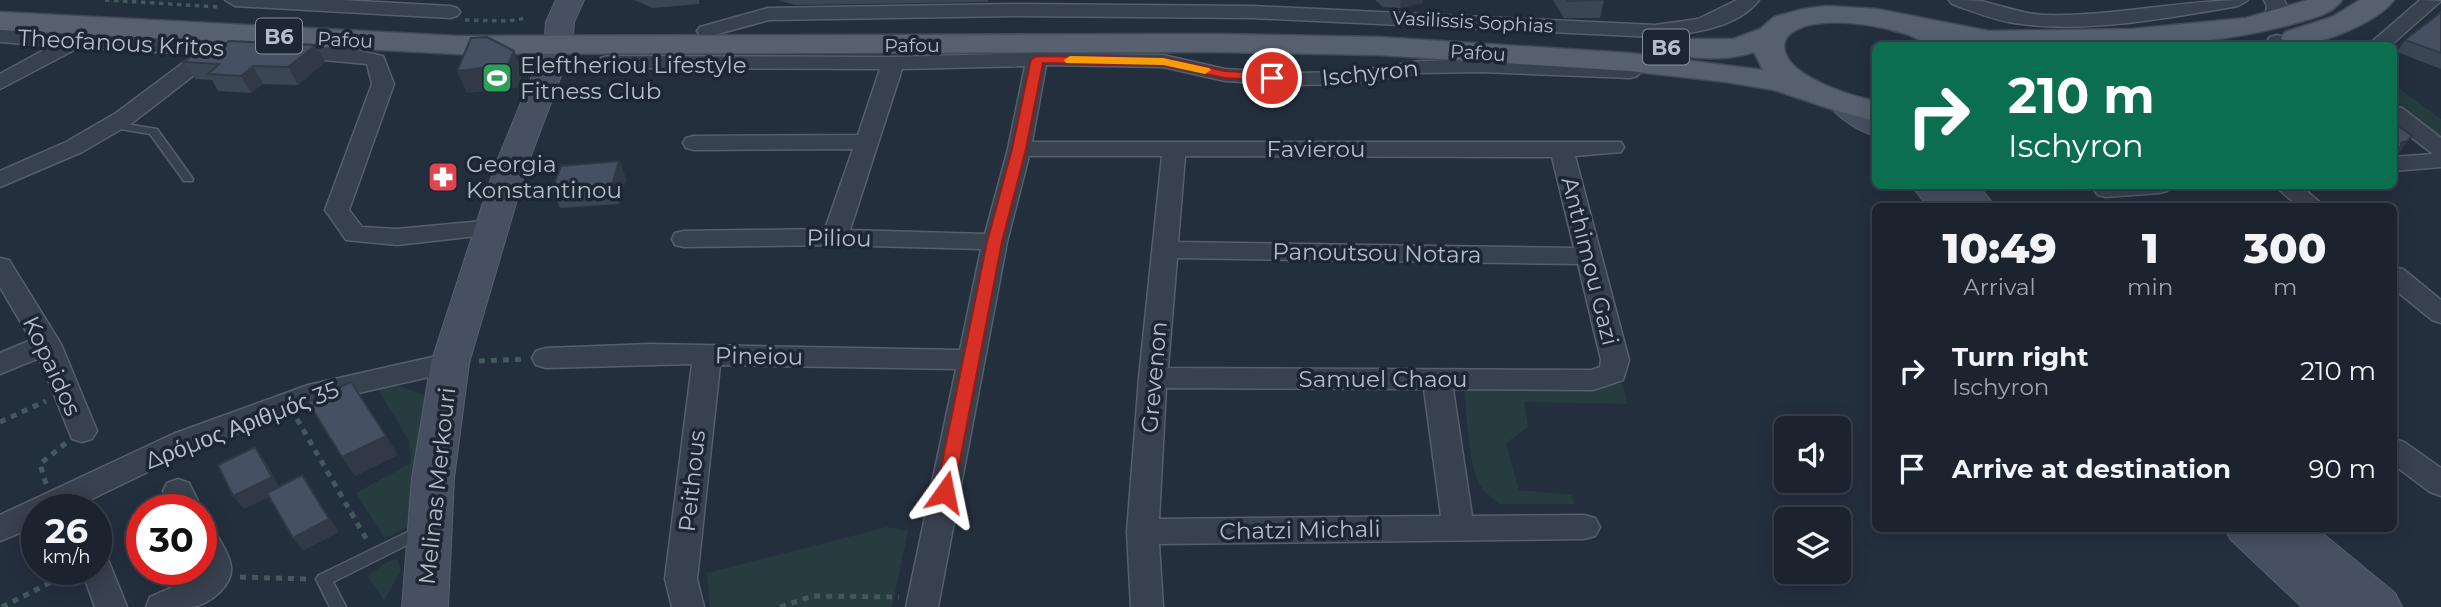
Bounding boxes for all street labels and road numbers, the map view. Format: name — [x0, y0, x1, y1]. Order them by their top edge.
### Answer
street label: Vasilissis Sophias — [1392, 6, 1554, 38]
road number: B6 — [256, 19, 302, 54]
street label: Theofanous Kritos — [17, 24, 225, 62]
street label: Pafou — [317, 27, 373, 53]
road number: B6 — [1643, 30, 1689, 64]
street label: Pafou — [884, 34, 940, 57]
street label: Pafou — [1449, 40, 1507, 66]
street label: Ischyron — [1320, 54, 1420, 92]
street label: Favierou — [1267, 135, 1365, 163]
street label: Anthimou Gazi — [1556, 174, 1624, 348]
street label: Piliou — [806, 223, 872, 253]
street label: Panoutsou Notara — [1272, 237, 1482, 269]
street label: Kopaidos — [17, 312, 87, 420]
street label: Grevenon — [1135, 320, 1173, 434]
street label: Pineiou — [715, 341, 803, 371]
street label: Samuel Chaou — [1299, 365, 1467, 393]
street label: Δρόμος Αριθμός 35 — [141, 375, 343, 475]
street label: Melinas Merkouri — [413, 386, 461, 586]
street label: Peithous — [673, 429, 711, 533]
street label: Chatzi Michali — [1219, 515, 1381, 545]

